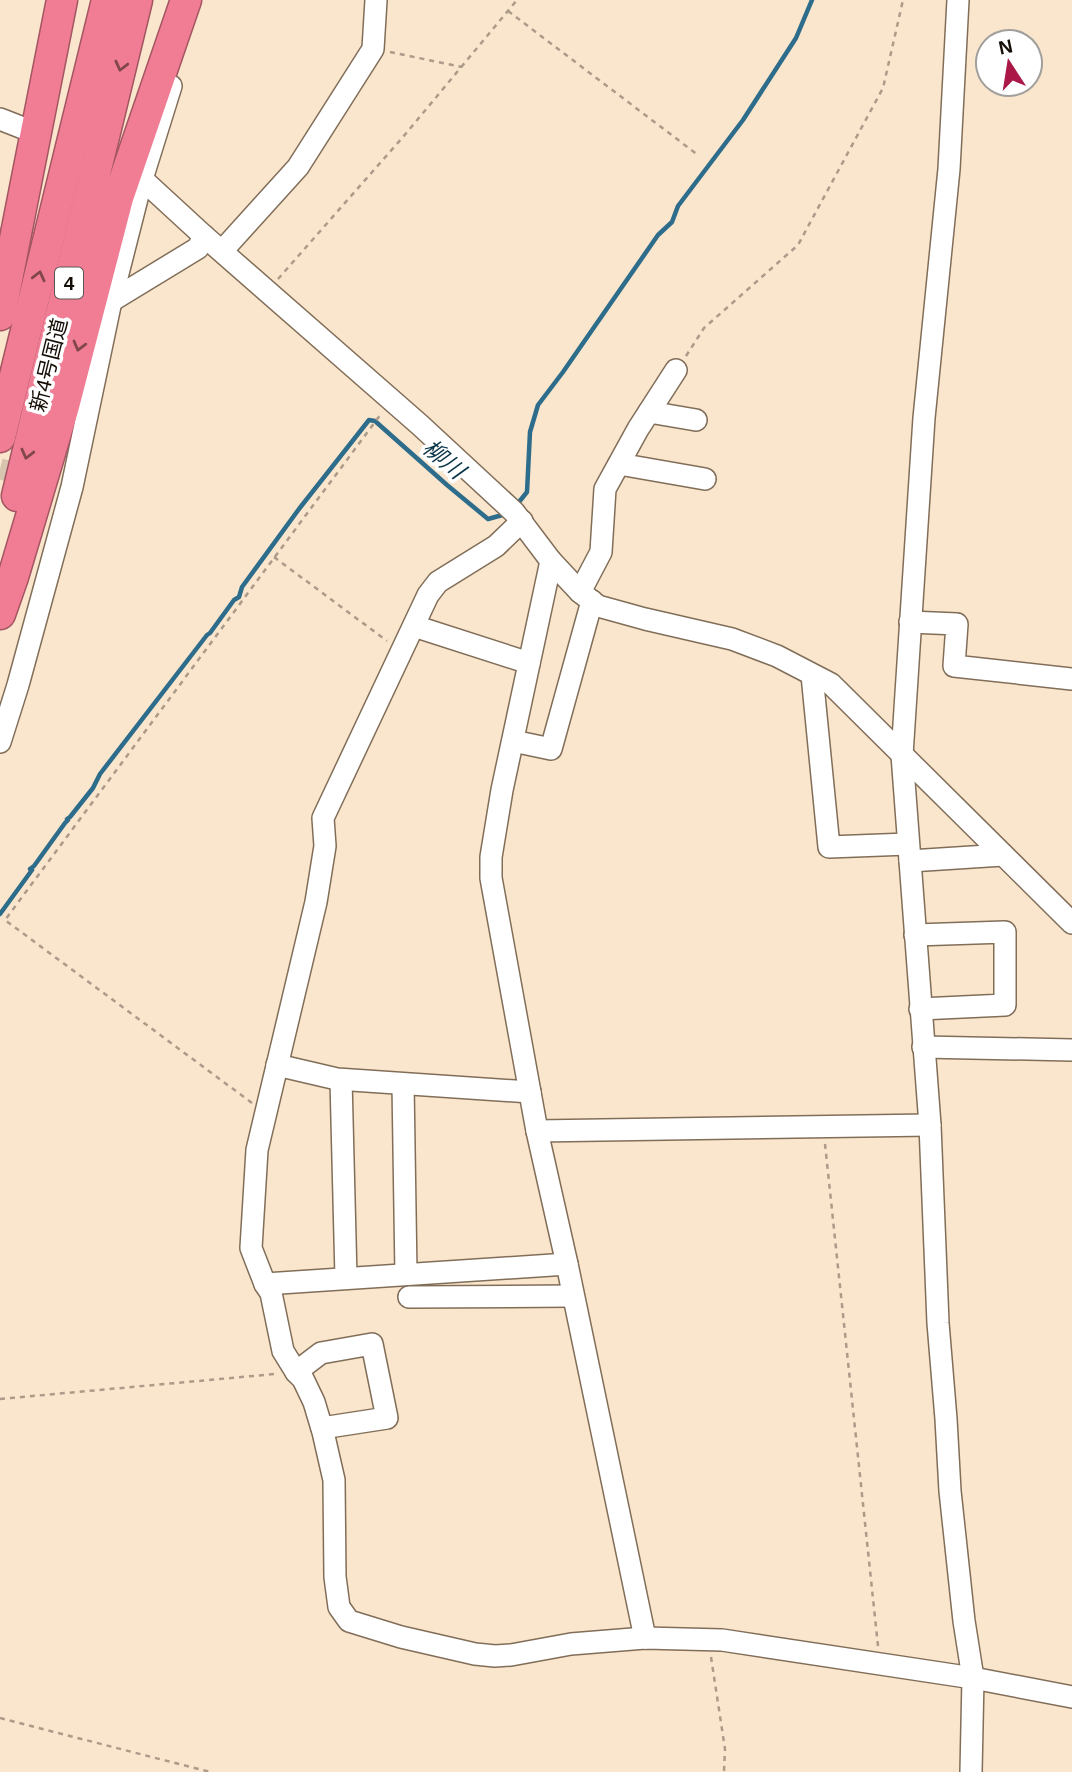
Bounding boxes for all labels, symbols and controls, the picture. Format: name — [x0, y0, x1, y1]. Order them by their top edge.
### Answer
north arrow — [974, 28, 1044, 98]
text: N — [997, 35, 1014, 59]
one-way arrow — [115, 60, 129, 72]
road number: 4 — [55, 268, 83, 298]
one-way arrow — [31, 270, 46, 282]
street label: 新4号国道 — [26, 316, 71, 414]
one-way arrow — [73, 340, 87, 352]
water label: 柳川 — [418, 434, 472, 486]
one-way arrow — [21, 448, 35, 460]

